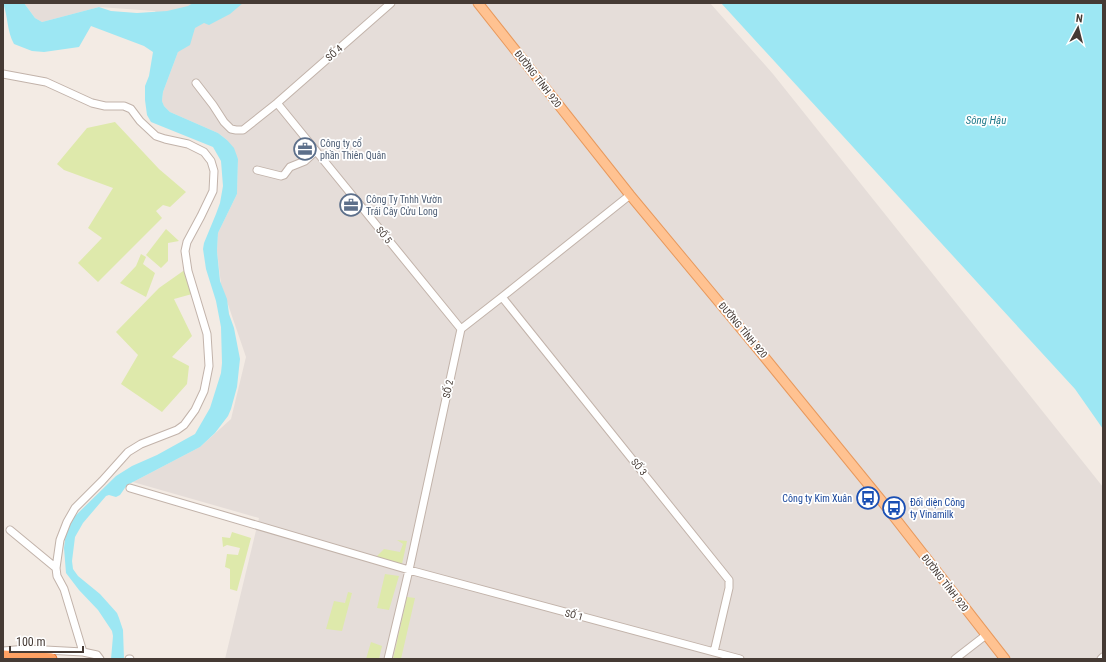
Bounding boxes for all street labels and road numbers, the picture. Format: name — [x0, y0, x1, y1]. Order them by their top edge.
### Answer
street label: SỐ 4 — [321, 41, 345, 63]
street label: ĐƯỜNG TỈNH 920 — [512, 47, 565, 110]
street label: SỐ 5 — [374, 222, 396, 246]
street label: ĐƯỜNG TỈNH 920 — [717, 299, 771, 360]
street label: SỐ 2 — [438, 378, 455, 399]
street label: SỐ 3 — [629, 454, 651, 478]
street label: ĐƯỜNG TỈNH 920 — [919, 551, 972, 614]
street label: SỐ 1 — [564, 604, 585, 623]

